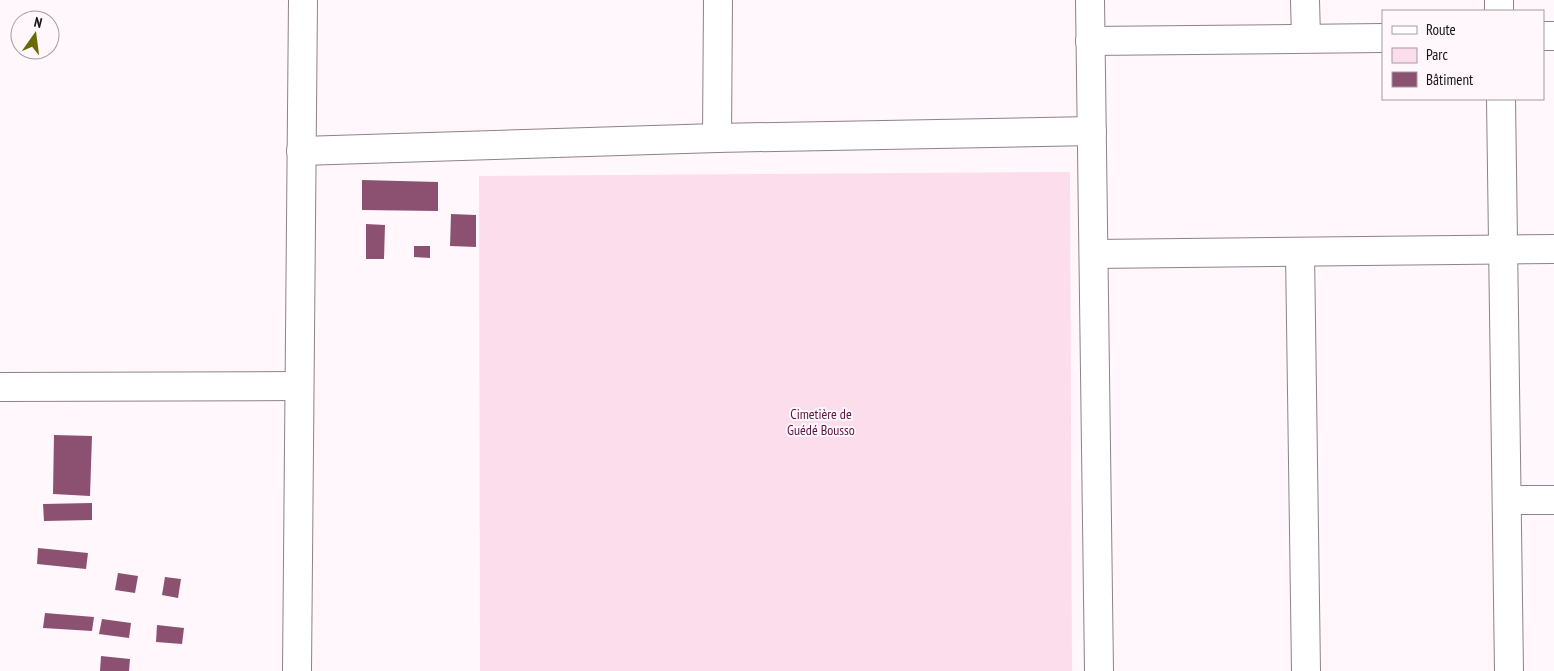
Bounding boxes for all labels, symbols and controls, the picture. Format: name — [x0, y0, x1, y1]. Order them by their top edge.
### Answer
north arrow — [10, 10, 60, 60]
legend — [1382, 10, 1544, 100]
text: N — [32, 13, 44, 32]
text: Route — [1426, 20, 1456, 39]
text: Parc — [1426, 45, 1448, 64]
text: Bâtiment — [1426, 70, 1473, 89]
park label: Cimetière de Guédé Bousso — [787, 405, 855, 439]

